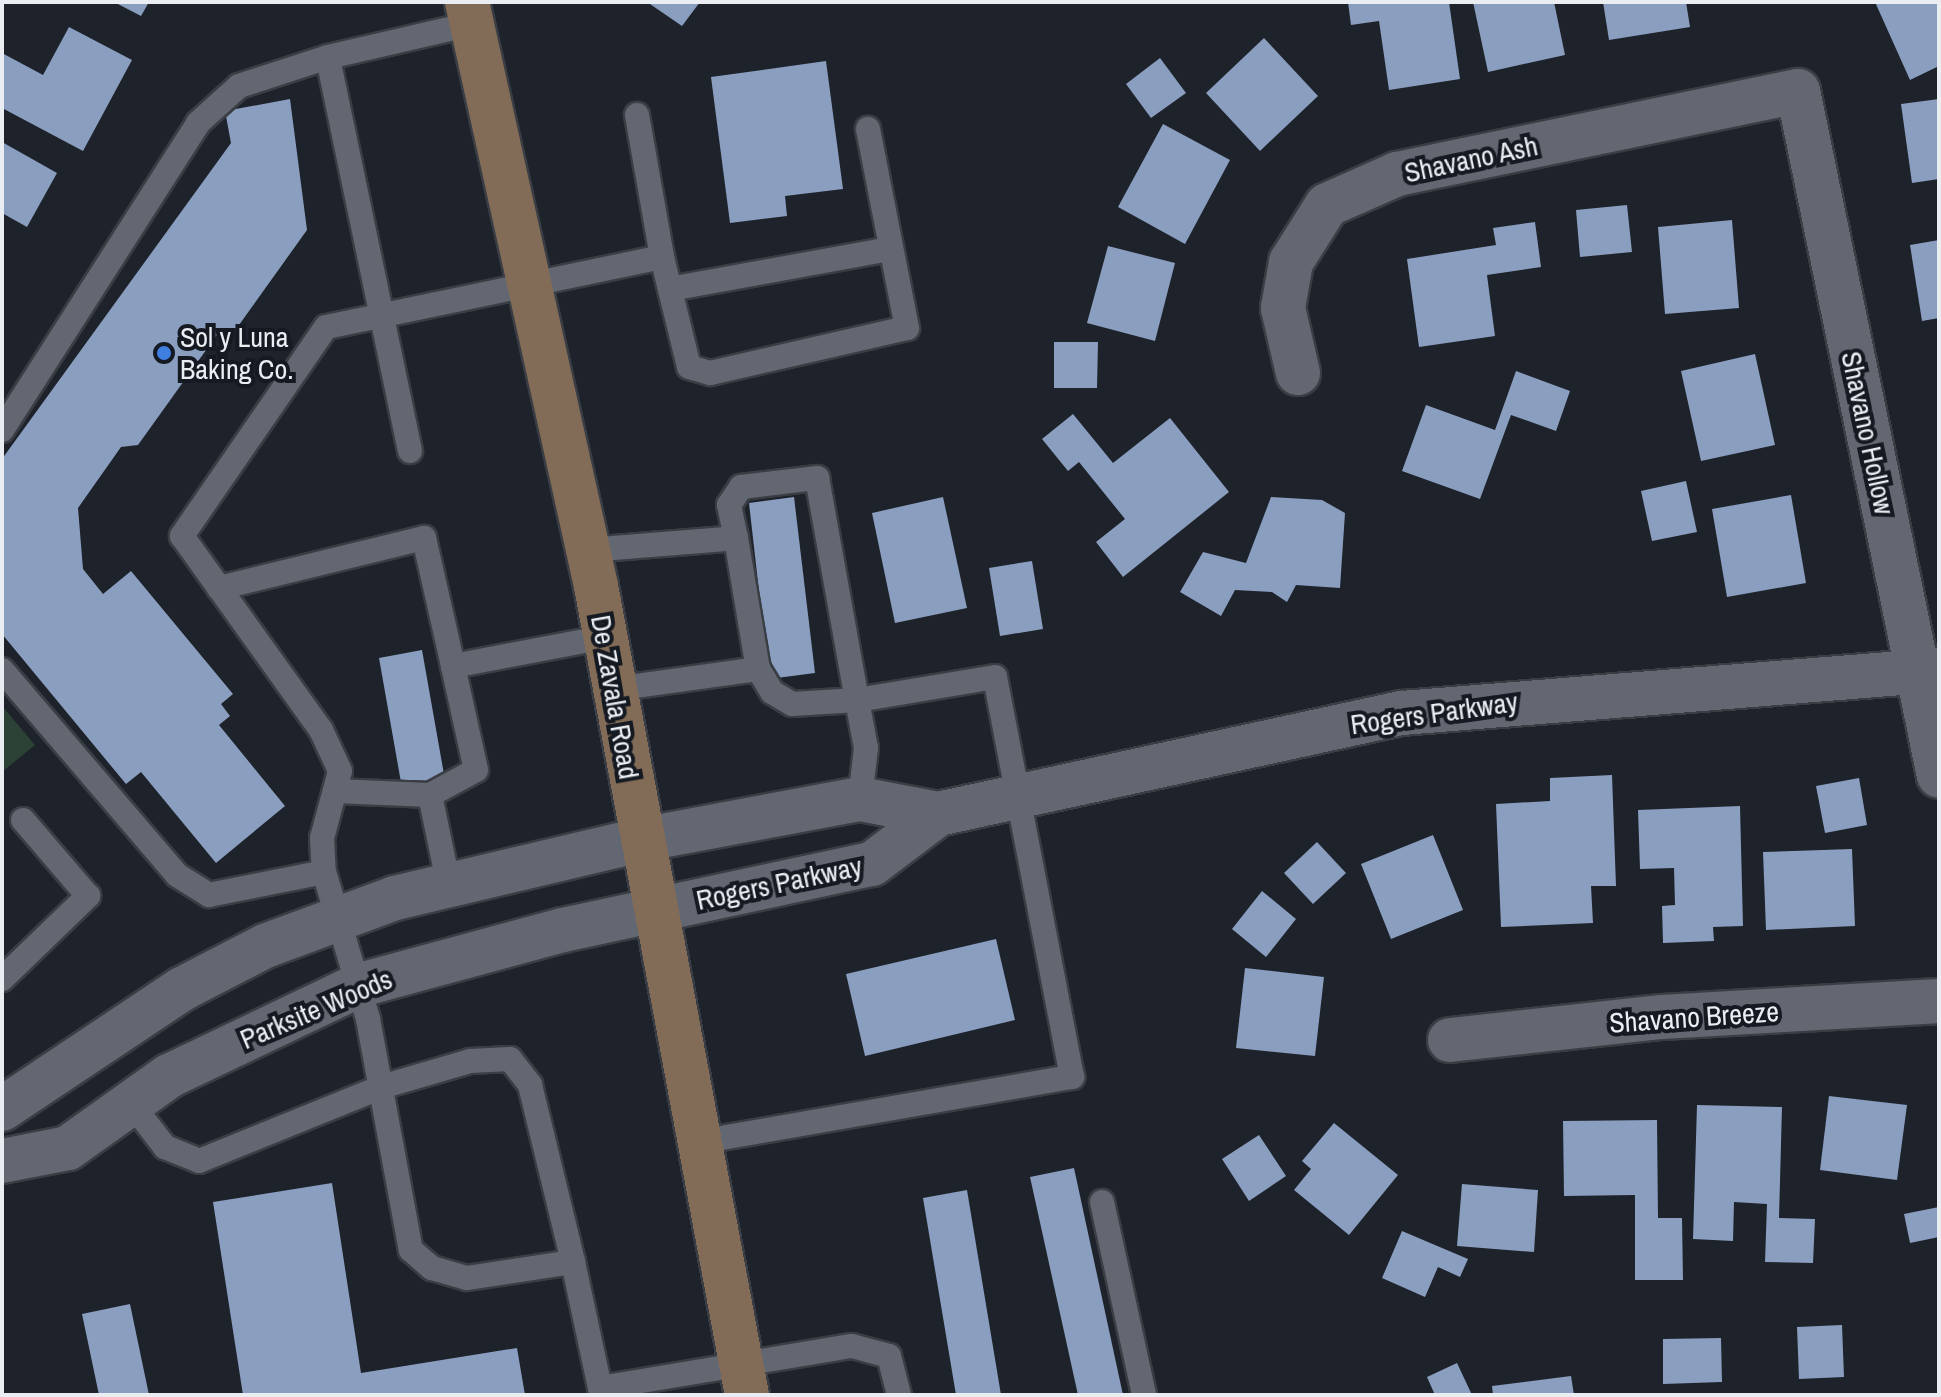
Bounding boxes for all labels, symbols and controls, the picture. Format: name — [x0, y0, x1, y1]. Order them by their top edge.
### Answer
street label: Shavano Ash — [1401, 128, 1541, 190]
place label: Sol y Luna Baking Co. — [180, 320, 294, 386]
marker: Sol y Luna Baking Co. — [155, 344, 173, 362]
street label: Shavano Hollow — [1834, 348, 1902, 518]
street label: De Zavala Road — [584, 612, 646, 782]
street label: Rogers Parkway — [1348, 685, 1520, 741]
street label: Rogers Parkway — [693, 849, 865, 917]
street label: Parksite Woods — [235, 962, 397, 1056]
street label: Shavano Breeze — [1608, 994, 1780, 1040]

